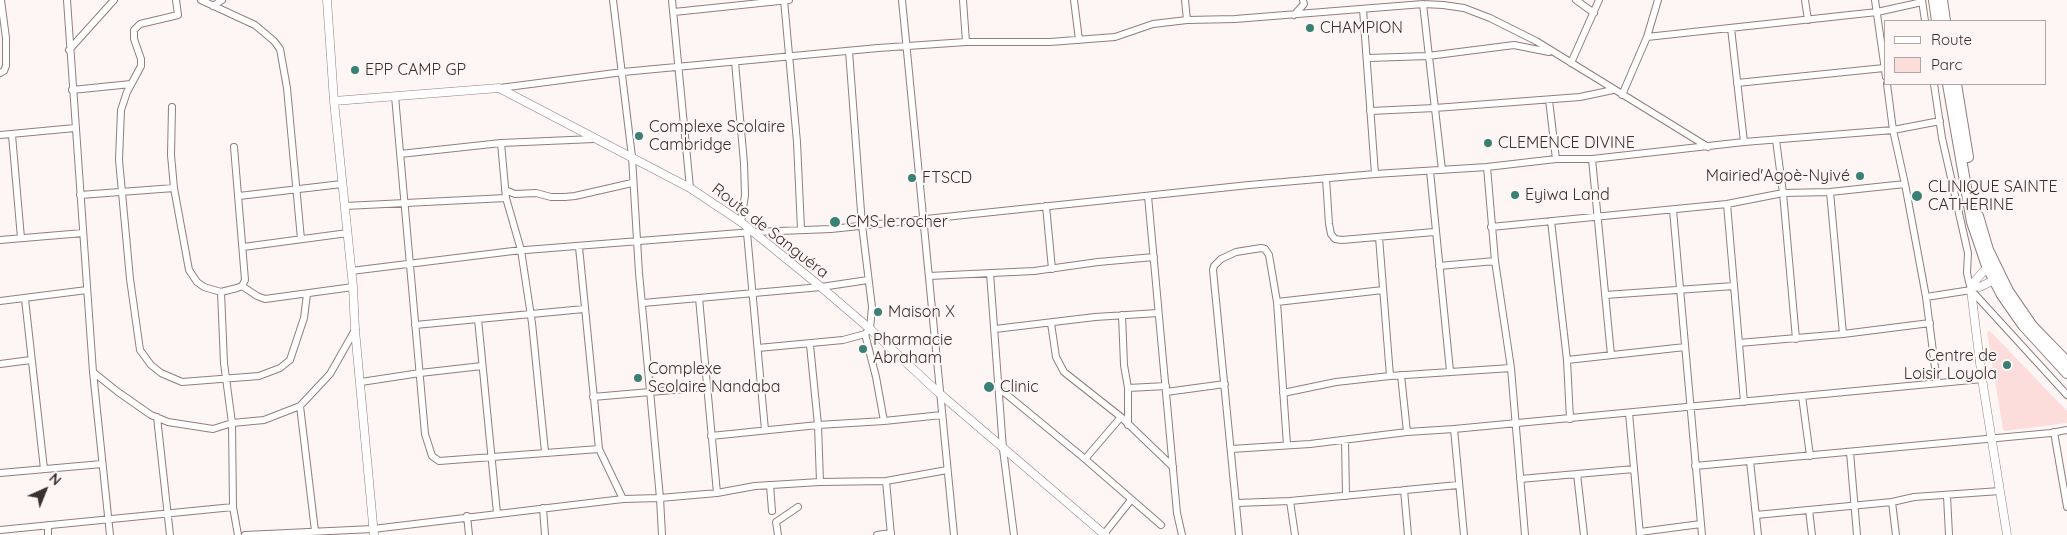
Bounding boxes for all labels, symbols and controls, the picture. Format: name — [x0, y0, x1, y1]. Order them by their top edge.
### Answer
place label: CHAMPION — [1320, 18, 1403, 38]
legend — [1884, 20, 2047, 85]
marker: CHAMPION — [1304, 22, 1316, 34]
text: Route — [1931, 30, 1972, 49]
text: Parc — [1931, 55, 1962, 74]
place label: EPP CAMP GP — [365, 60, 466, 80]
marker: EPP CAMP GP — [349, 64, 361, 76]
place label: Complexe Scolaire Cambridge — [649, 117, 785, 155]
marker: Complexe Scolaire Cambridge — [633, 130, 645, 142]
place label: CLEMENCE DIVINE — [1498, 133, 1635, 153]
marker: CLEMENCE DIVINE — [1482, 137, 1494, 149]
place label: Mairied'Agoè-Nyivé — [1706, 166, 1850, 186]
place label: FTSCD — [922, 168, 972, 188]
marker: Mairied'Agoè-Nyivé — [1854, 170, 1866, 182]
marker: FTSCD — [906, 172, 918, 184]
place label: CLINIQUE SAINTE CATHERINE — [1928, 177, 2058, 215]
street label: Route de Sanguéra — [708, 179, 832, 283]
place label: Eyiwa Land — [1525, 185, 1610, 205]
marker: Eyiwa Land — [1509, 189, 1521, 201]
marker: CLINIQUE SAINTE CATHERINE — [1910, 189, 1924, 203]
place label: CMS le rocher — [846, 212, 948, 232]
marker: CMS le rocher — [828, 215, 842, 229]
place label: Maison X — [888, 302, 955, 322]
marker: Maison X — [872, 306, 884, 318]
place label: Pharmacie Abraham — [873, 330, 953, 368]
marker: Pharmacie Abraham — [857, 343, 869, 355]
place label: Centre de Loisir Loyola — [1904, 346, 1997, 384]
place label: Complexe Scolaire Nandaba — [648, 359, 780, 397]
marker: Centre de Loisir Loyola — [2001, 359, 2013, 371]
marker: Complexe Scolaire Nandaba — [632, 372, 644, 384]
place label: Clinic — [1000, 377, 1039, 397]
marker: Clinic — [982, 380, 996, 394]
north arrow — [20, 465, 70, 515]
text: N — [45, 469, 65, 489]

